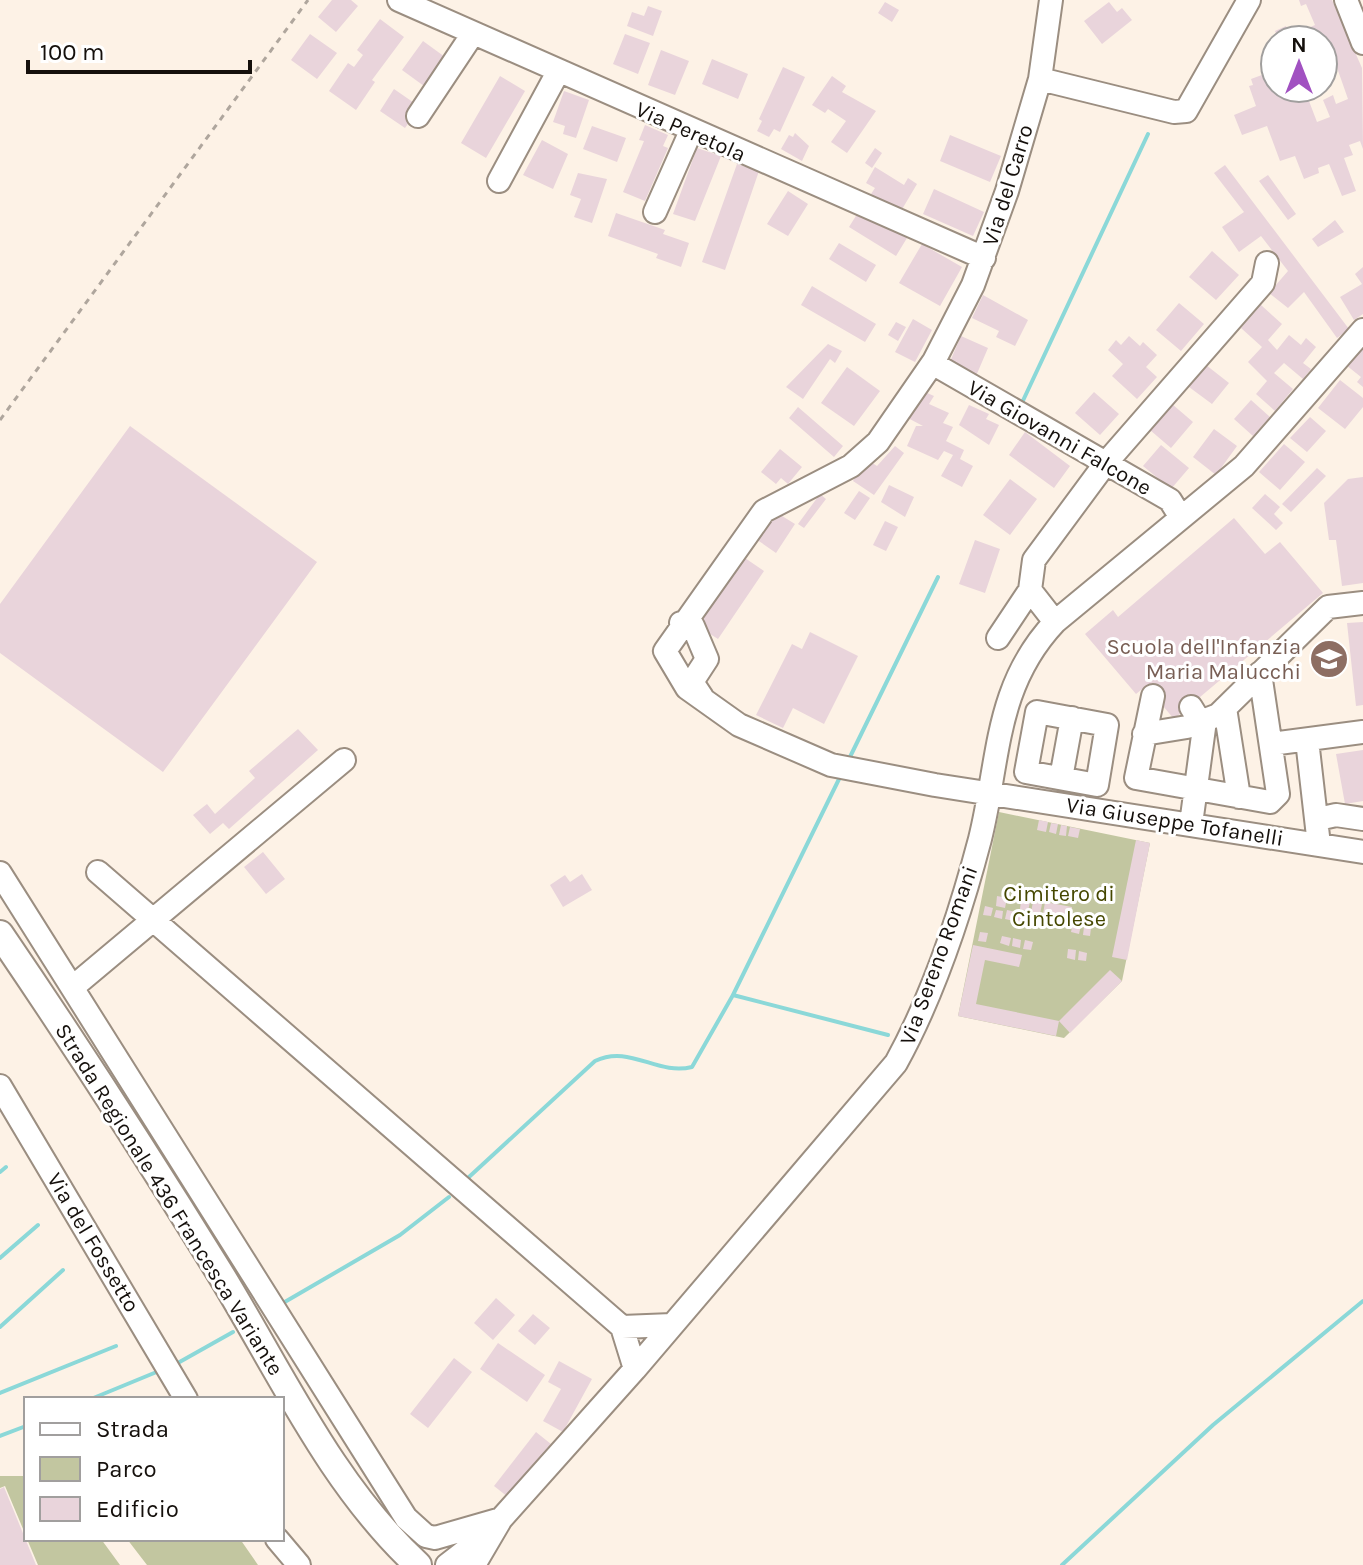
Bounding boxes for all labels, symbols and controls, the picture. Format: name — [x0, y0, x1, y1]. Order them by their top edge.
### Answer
scale bar — [28, 24, 250, 74]
north arrow — [1259, 24, 1339, 104]
text: N — [1291, 32, 1307, 58]
text: 100 m — [40, 38, 105, 66]
street label: Via Peretola — [632, 96, 750, 168]
street label: Via del Carro — [977, 121, 1039, 249]
street label: Via Giovanni Falcone — [963, 375, 1156, 501]
place label: Scuola dell'Infanzia Maria Malucchi — [1106, 634, 1301, 685]
school or university icon: Scuola dell'Infanzia Maria Malucchi — [1308, 638, 1350, 680]
street label: Via Giuseppe Tofanelli — [1064, 792, 1285, 852]
street label: Via Sereno Romani — [894, 862, 983, 1048]
park label: Cimitero di Cintolese — [1003, 881, 1115, 932]
street label: Strada Regionale 436 Francesca Variante — [50, 1019, 289, 1380]
street label: Via del Fossetto — [41, 1168, 145, 1317]
legend — [24, 1397, 284, 1541]
text: Strada — [96, 1415, 169, 1443]
text: Parco — [96, 1455, 157, 1483]
text: Edificio — [96, 1495, 179, 1523]

